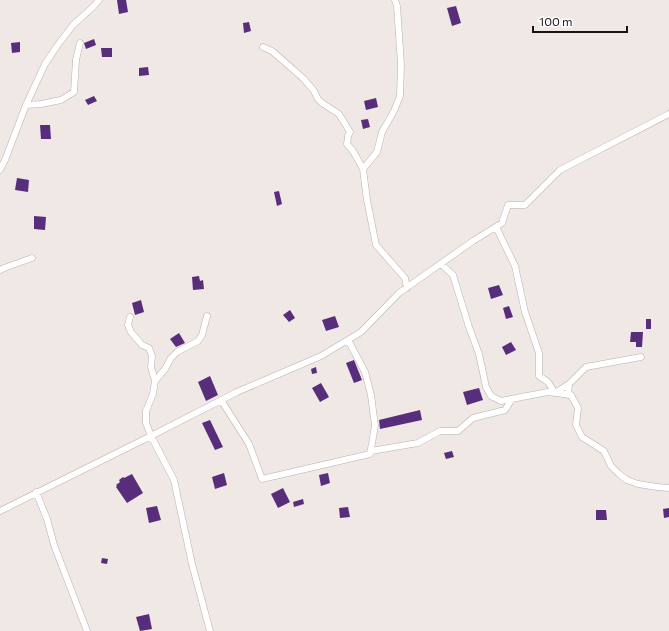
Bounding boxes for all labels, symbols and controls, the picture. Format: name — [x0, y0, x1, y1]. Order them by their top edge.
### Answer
scale bar — [533, 8, 627, 34]
text: 100 m — [539, 14, 573, 28]

